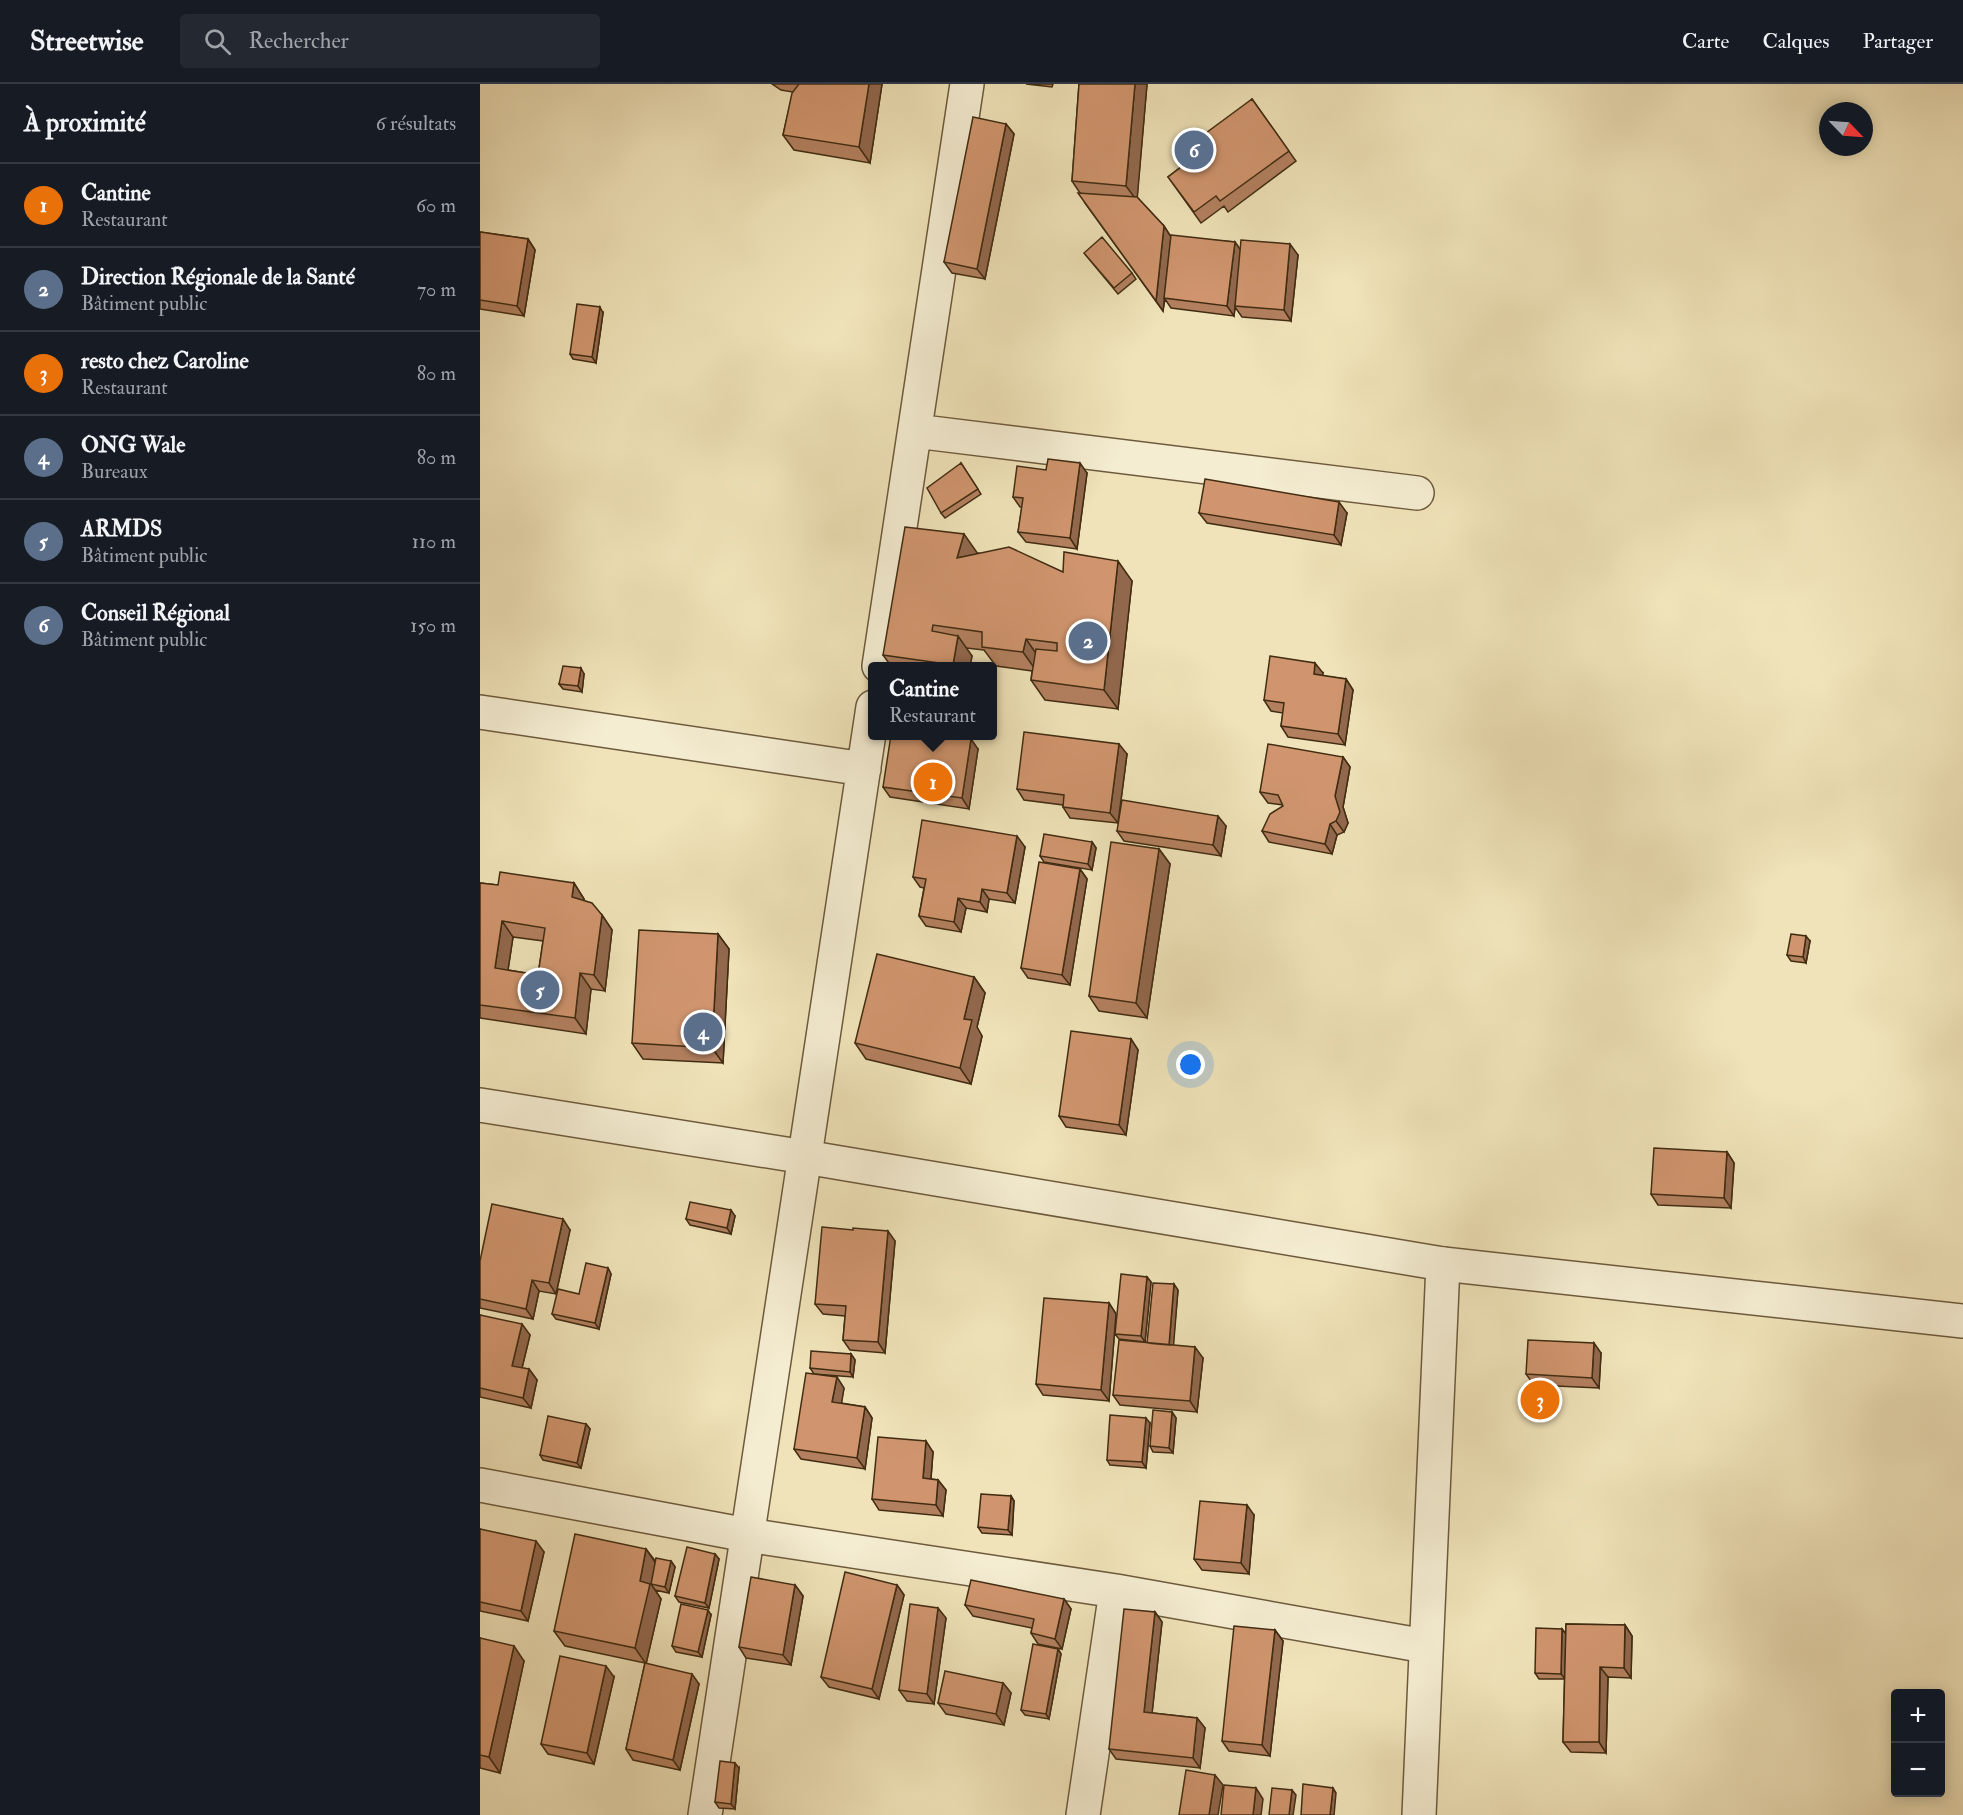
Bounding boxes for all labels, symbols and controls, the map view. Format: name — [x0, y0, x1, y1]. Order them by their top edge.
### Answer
search box — [180, 14, 600, 68]
text: Streetwise — [30, 24, 144, 59]
icon: search — [201, 25, 234, 58]
text: Rechercher — [249, 27, 349, 55]
text: Carte — [1682, 28, 1729, 55]
text: Calques — [1762, 28, 1829, 55]
text: Partager — [1862, 28, 1933, 55]
north arrow — [1819, 102, 1873, 156]
text: À proximité — [24, 107, 146, 139]
text: 6 résultats — [376, 111, 456, 136]
pin: 6 — [1174, 128, 1214, 172]
text: Cantine — [81, 179, 151, 207]
text: 1 — [40, 193, 47, 218]
text: 60 m — [416, 193, 456, 218]
text: Restaurant — [81, 207, 168, 232]
text: Direction Régionale de la Santé — [81, 263, 355, 291]
text: 2 — [38, 277, 49, 302]
text: 70 m — [417, 277, 456, 302]
text: Bâtiment public — [81, 291, 207, 316]
text: resto chez Caroline — [81, 347, 249, 375]
text: 3 — [40, 361, 47, 386]
text: 80 m — [417, 361, 456, 386]
text: Restaurant — [81, 375, 168, 400]
text: ONG Wale — [81, 431, 185, 459]
text: 4 — [38, 445, 49, 470]
text: 80 m — [417, 445, 456, 470]
text: Bureaux — [81, 459, 148, 484]
text: ARMDS — [81, 515, 162, 543]
text: 5 — [39, 529, 48, 554]
text: 110 m — [412, 529, 456, 554]
text: Bâtiment public — [81, 543, 207, 568]
text: Conseil Régional — [81, 599, 230, 627]
text: 6 — [38, 613, 49, 638]
text: 150 m — [410, 613, 456, 638]
pin: 2 — [1068, 618, 1108, 664]
text: Bâtiment public — [81, 627, 207, 652]
popup — [868, 662, 997, 740]
text: Cantine — [889, 675, 959, 703]
text: Restaurant — [889, 703, 976, 728]
pin: 1 — [914, 760, 952, 804]
pin: 5 — [520, 968, 560, 1012]
pin: 4 — [684, 1010, 722, 1054]
your location — [1176, 1050, 1205, 1079]
pin: 3 — [1520, 1378, 1560, 1422]
map controls — [1891, 1689, 1945, 1797]
button: + — [1891, 1689, 1945, 1743]
button: − — [1891, 1743, 1945, 1797]

